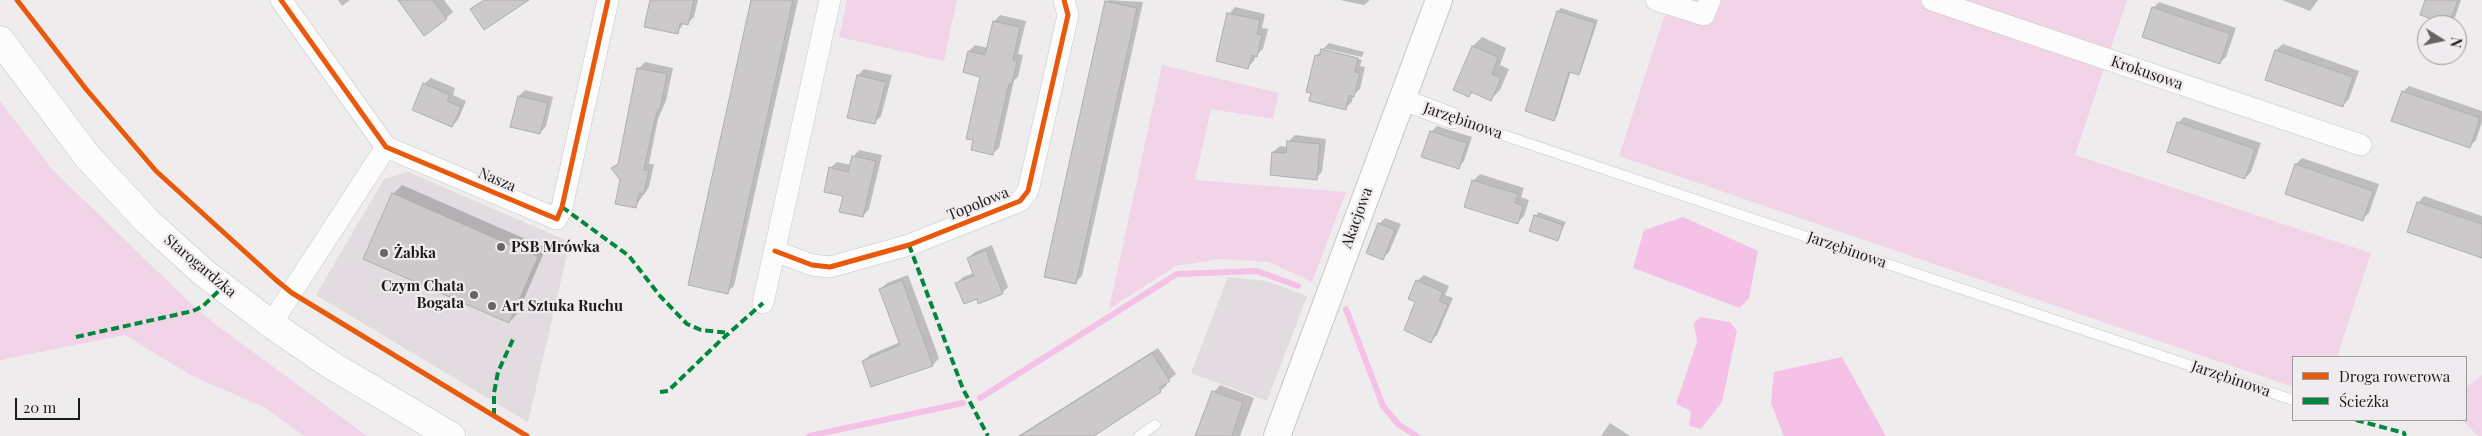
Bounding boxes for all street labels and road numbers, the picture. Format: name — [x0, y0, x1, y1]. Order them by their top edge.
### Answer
street label: Krokusowa — [2109, 52, 2185, 94]
street label: Jarzębinowa — [1421, 99, 1505, 143]
street label: Nasza — [476, 164, 518, 196]
street label: Topolowa — [945, 184, 1011, 224]
street label: Akacjowa — [1338, 185, 1376, 251]
street label: Jarzębinowa — [1805, 228, 1889, 272]
street label: Starogardzka — [160, 231, 240, 301]
street label: Jarzębinowa — [2189, 357, 2273, 401]

